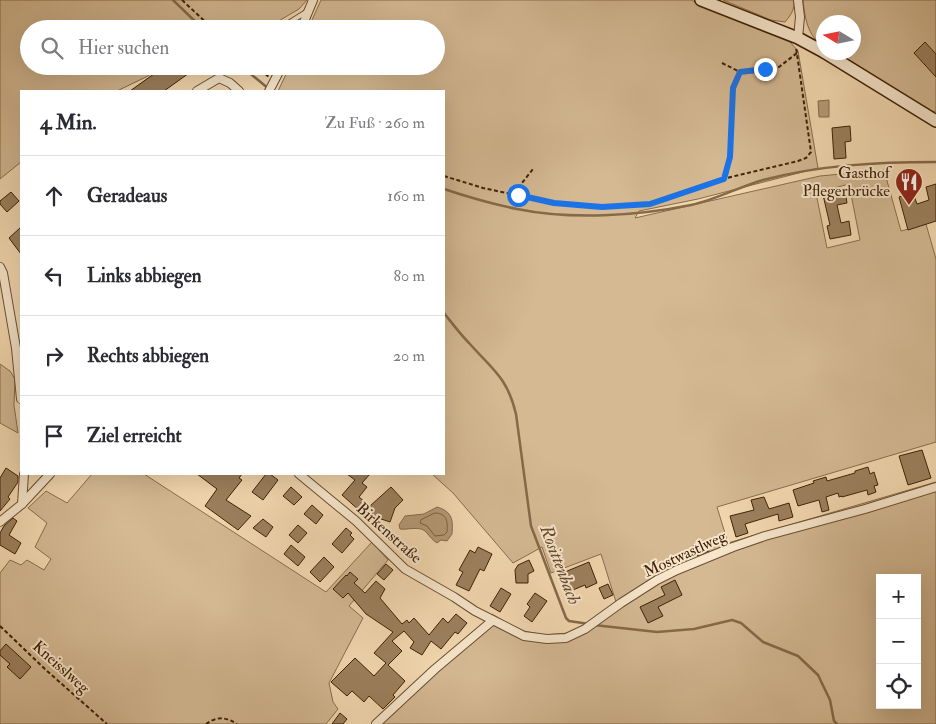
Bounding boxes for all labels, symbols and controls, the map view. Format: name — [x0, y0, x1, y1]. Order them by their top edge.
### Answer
north arrow — [816, 15, 861, 60]
search box — [20, 20, 445, 75]
icon: search — [38, 34, 66, 62]
text: Hier suchen — [78, 36, 169, 60]
route end — [754, 58, 777, 81]
text: 4 Min. — [40, 109, 97, 136]
text: Zu Fuß · 260 m — [325, 113, 425, 133]
place label: Gasthof Pflegerbrücke — [803, 163, 893, 201]
restaurant icon: Gasthof Pflegerbrücke — [894, 167, 924, 206]
icon: ahead — [40, 182, 68, 210]
text: Geradeaus — [87, 184, 167, 208]
route start — [507, 184, 530, 207]
text: 160 m — [387, 186, 425, 206]
icon: left — [40, 262, 68, 290]
text: Links abbiegen — [87, 264, 201, 288]
text: 80 m — [394, 266, 425, 286]
icon: right — [40, 342, 68, 370]
text: Rechts abbiegen — [87, 344, 209, 368]
text: 20 m — [393, 346, 425, 366]
icon: arrive — [40, 422, 68, 450]
text: Ziel erreicht — [87, 424, 182, 448]
street label: Birkenstraße — [352, 498, 426, 568]
water label: Rosittenbach — [534, 521, 586, 608]
street label: Mostwastlweg — [640, 526, 731, 582]
map controls — [876, 574, 921, 709]
button: + — [876, 574, 921, 619]
button: − — [876, 619, 921, 664]
street label: Kneisslweg — [28, 636, 94, 698]
button: locate — [876, 664, 921, 709]

